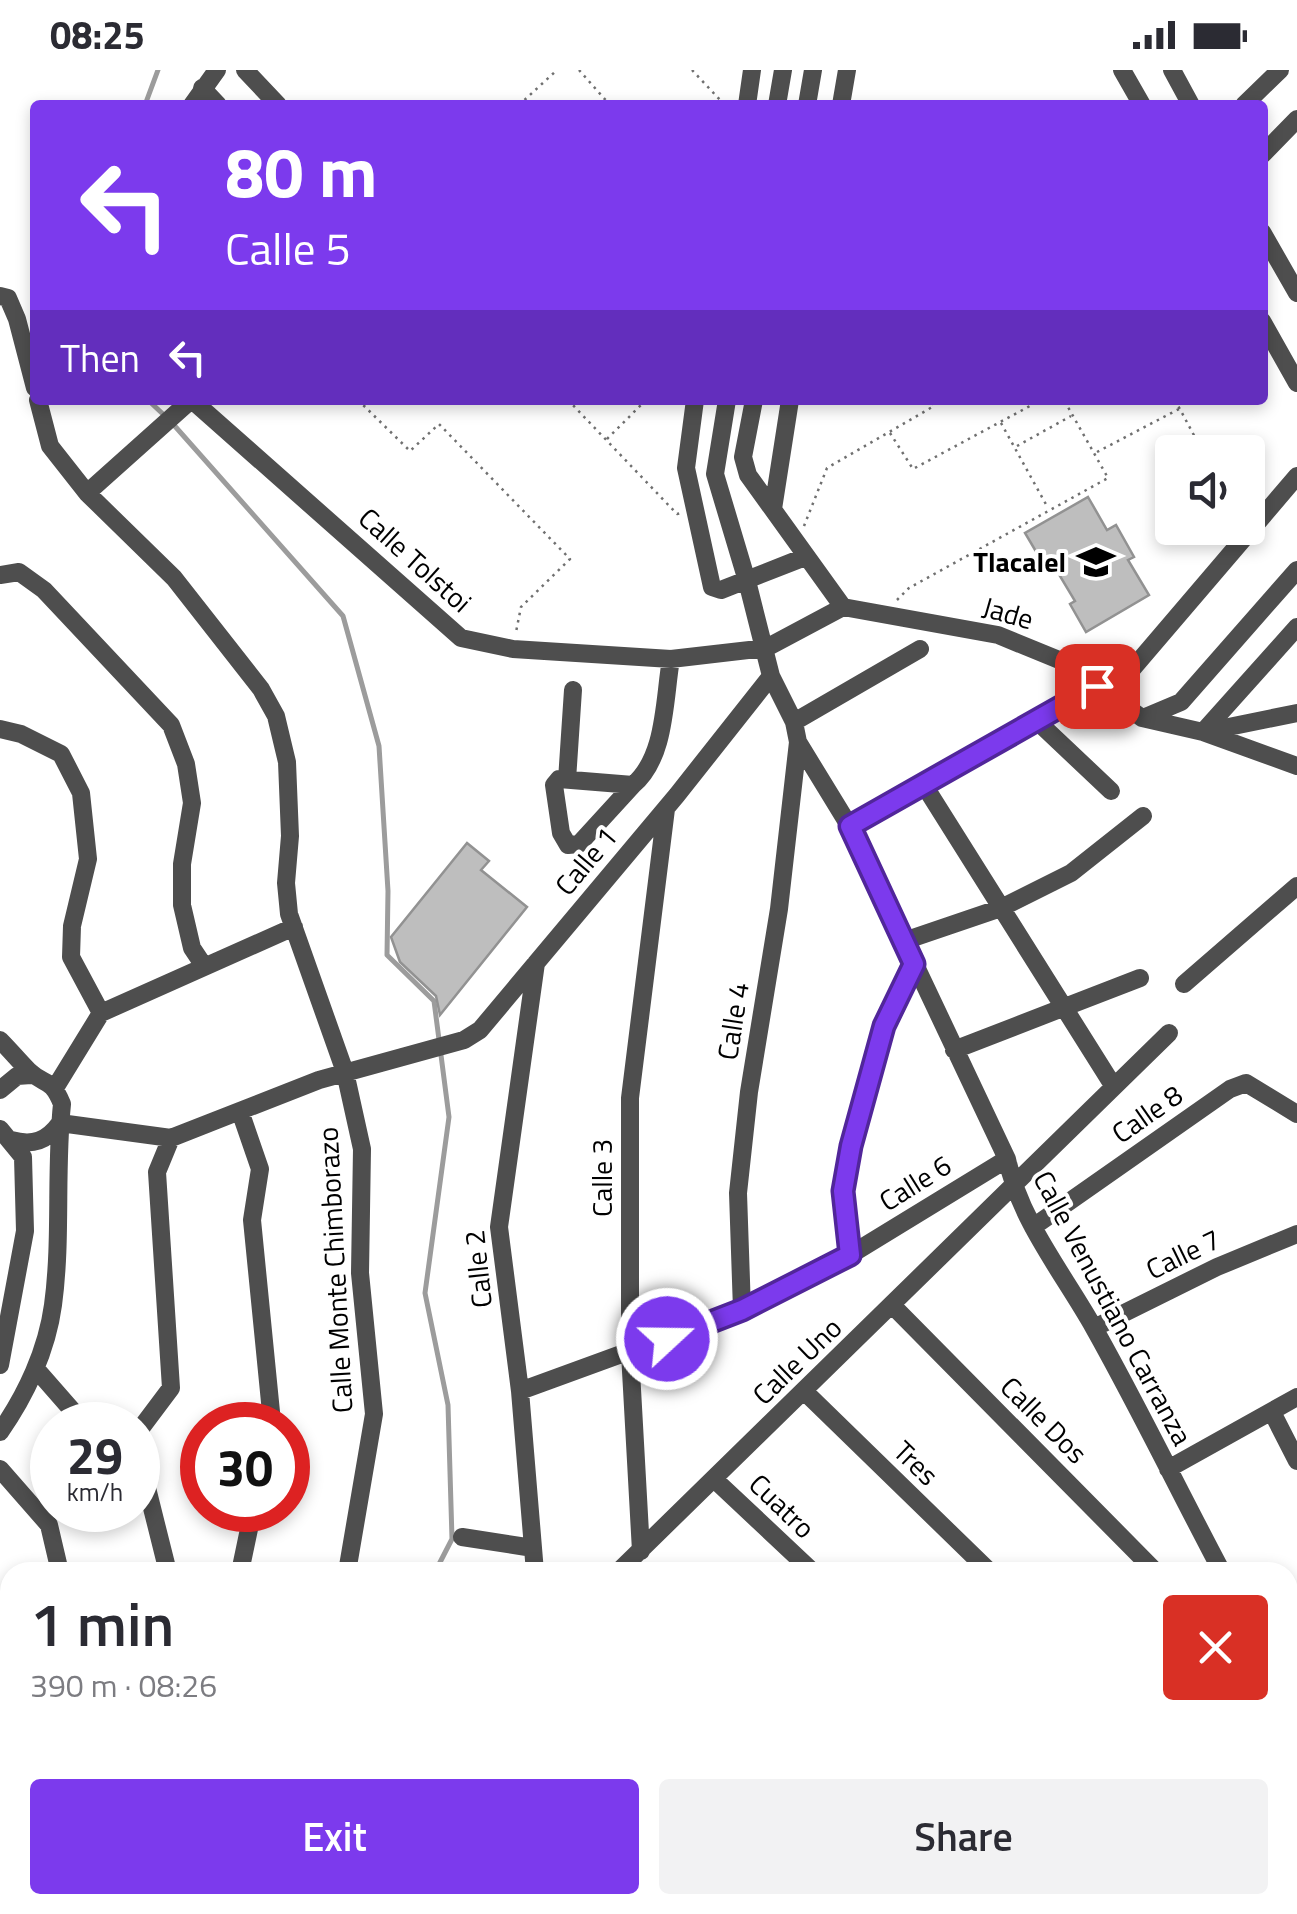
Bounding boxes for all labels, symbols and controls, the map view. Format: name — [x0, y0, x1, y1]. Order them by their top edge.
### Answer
text: 08:25 — [50, 6, 145, 64]
text: 80 m — [225, 118, 378, 224]
icon: left — [60, 140, 190, 270]
text: Calle 5 — [225, 214, 351, 282]
text: Then — [60, 329, 140, 387]
icon: left — [160, 330, 215, 385]
map controls — [1155, 435, 1265, 545]
button: sound — [1155, 435, 1265, 545]
street label: Calle Tolstoi — [349, 497, 482, 622]
place label: Tlacalel — [973, 540, 1066, 583]
school or university icon: Tlacalel — [1075, 541, 1117, 583]
street label: Jade — [978, 585, 1039, 640]
pin — [1055, 644, 1140, 729]
icon: arrive — [1070, 659, 1125, 714]
street label: Calle 1 — [544, 817, 627, 904]
street label: Calle 4 — [705, 979, 760, 1063]
street label: Calle 8 — [1102, 1074, 1191, 1154]
street label: Calle Monte Chimborazo — [306, 1126, 363, 1414]
street label: Calle 3 — [580, 1139, 623, 1217]
street label: Calle 6 — [870, 1144, 959, 1222]
street label: Calle Venustiano Carranza — [1023, 1163, 1204, 1453]
street label: Calle 7 — [1138, 1217, 1227, 1290]
street label: Calle 2 — [452, 1228, 503, 1310]
position arrow — [615, 1287, 719, 1391]
street label: Calle Uno — [742, 1307, 851, 1414]
street label: Calle Dos — [991, 1366, 1098, 1473]
speed limit sign: 30 — [180, 1402, 310, 1532]
text: 29 — [67, 1417, 123, 1493]
street label: Tres — [884, 1430, 949, 1495]
street label: Cuatro — [739, 1463, 825, 1548]
text: km/h — [67, 1473, 123, 1511]
text: 1 min — [30, 1578, 174, 1669]
button: close — [1163, 1595, 1268, 1700]
text: 390 m · 08:26 — [30, 1661, 217, 1709]
button: Exit — [30, 1779, 639, 1894]
button: Share — [659, 1779, 1268, 1894]

